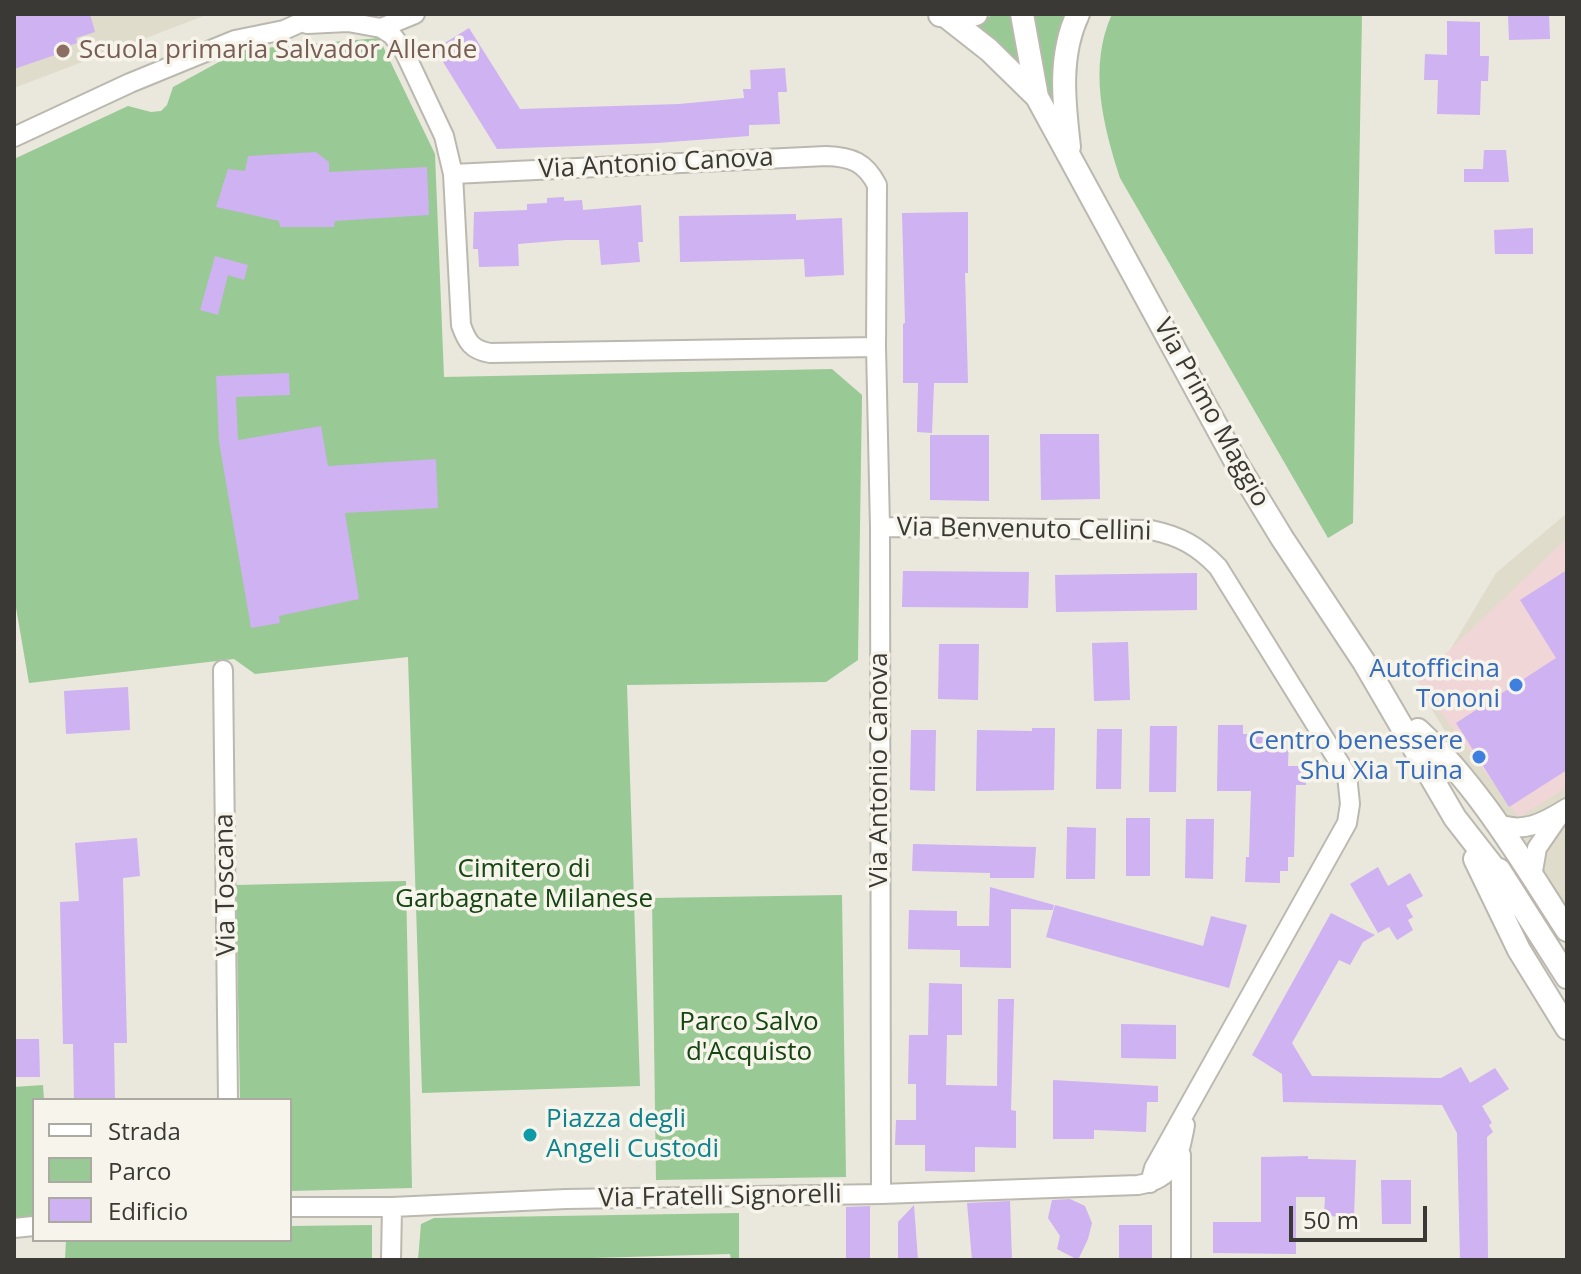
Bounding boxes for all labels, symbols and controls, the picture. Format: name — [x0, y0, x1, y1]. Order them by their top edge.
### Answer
place label: Scuola primaria Salvador Allende — [79, 35, 477, 67]
marker: Scuola primaria Salvador Allende — [54, 42, 72, 60]
street label: Via Antonio Canova — [538, 142, 774, 186]
street label: Via Primo Maggio — [1146, 313, 1276, 513]
street label: Via Benvenuto Cellini — [896, 512, 1152, 548]
street label: Via Antonio Canova — [864, 652, 896, 888]
place label: Autofficina Tononi — [1369, 654, 1500, 716]
marker: Autofficina Tononi — [1507, 676, 1525, 694]
place label: Centro benessere Shu Xia Tuina — [1248, 726, 1463, 788]
marker: Centro benessere Shu Xia Tuina — [1470, 748, 1488, 766]
street label: Via Toscana — [209, 813, 243, 957]
park label: Cimitero di Garbagnate Milanese — [395, 854, 653, 916]
park label: Parco Salvo d'Acquisto — [679, 1007, 819, 1068]
legend — [32, 1098, 292, 1242]
place label: Piazza degli Angeli Custodi — [546, 1104, 719, 1166]
text: Strada — [108, 1114, 181, 1147]
marker: Piazza degli Angeli Custodi — [521, 1126, 539, 1144]
text: Parco — [108, 1154, 172, 1187]
street label: Via Fratelli Signorelli — [598, 1179, 842, 1215]
scale bar — [1293, 1190, 1431, 1240]
text: Edificio — [108, 1194, 188, 1227]
text: 50 m — [1303, 1203, 1359, 1236]

